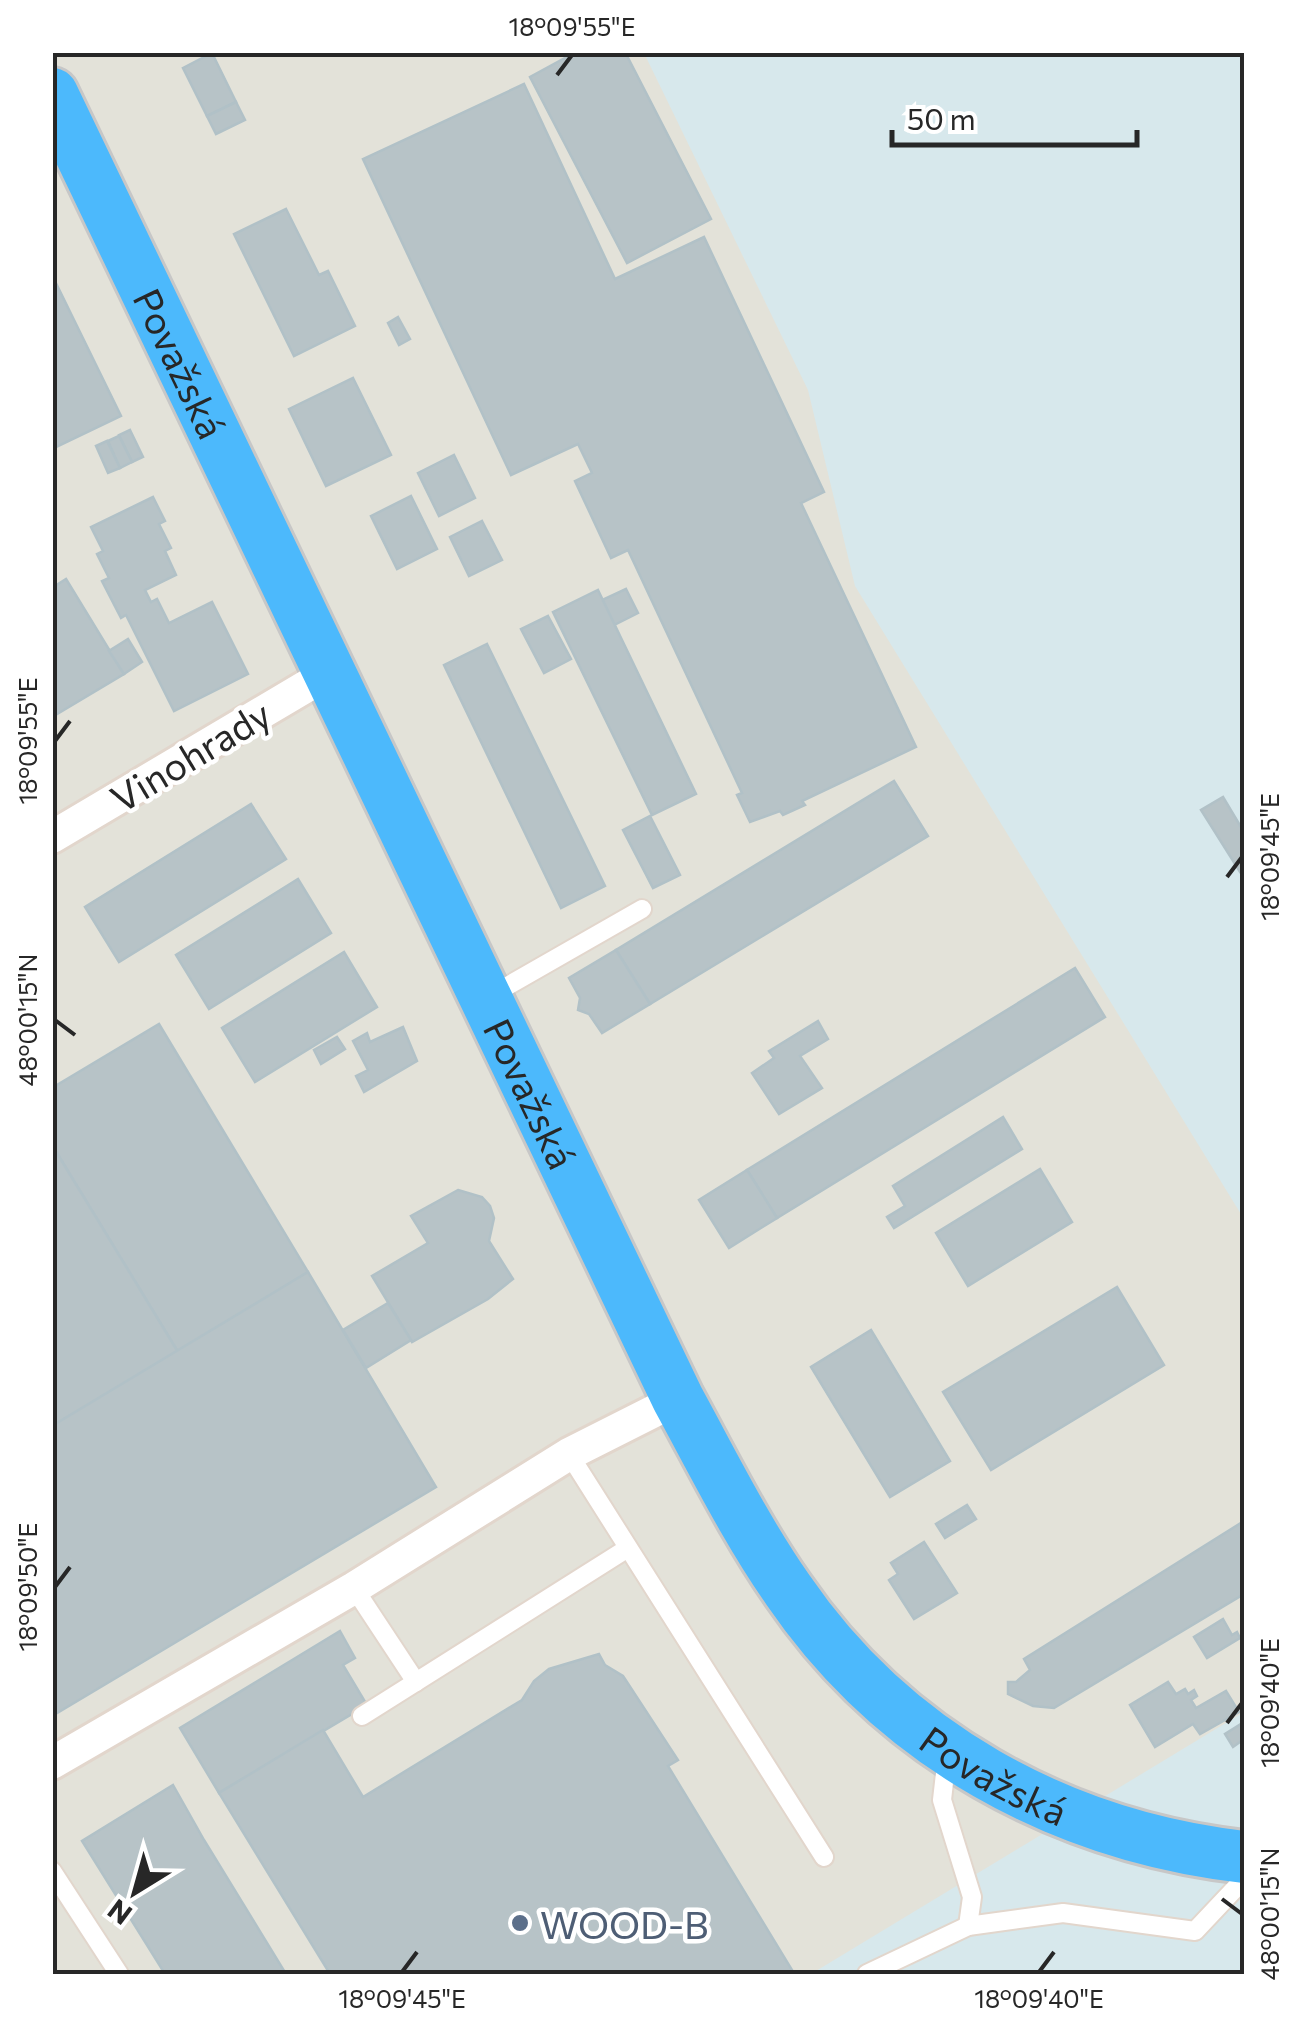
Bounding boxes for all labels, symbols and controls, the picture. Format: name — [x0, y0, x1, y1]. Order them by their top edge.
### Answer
text: 18°09'55"E — [509, 11, 635, 41]
scale bar — [892, 85, 1137, 147]
text: 50 m — [907, 99, 976, 136]
street label: Považská — [125, 280, 237, 445]
text: 18°09'55"E — [12, 678, 42, 804]
street label: Vinohrady — [101, 689, 279, 821]
text: 18°09'45"E — [1254, 793, 1284, 921]
text: 48°00'15"N — [12, 954, 42, 1086]
street label: Považská — [475, 1010, 587, 1176]
text: 18°09'50"E — [12, 1523, 42, 1651]
text: 18°09'40"E — [1254, 1638, 1284, 1768]
street label: Považská — [912, 1715, 1074, 1834]
north arrow — [85, 1842, 185, 1942]
text: 48°00'15"N — [1254, 1848, 1284, 1980]
text: N — [101, 1893, 138, 1933]
place label: WOOD-B — [540, 1900, 709, 1947]
marker: WOOD-B — [509, 1912, 531, 1934]
text: 18°09'45"E — [338, 1983, 466, 2013]
text: 18°09'40"E — [974, 1983, 1104, 2013]

